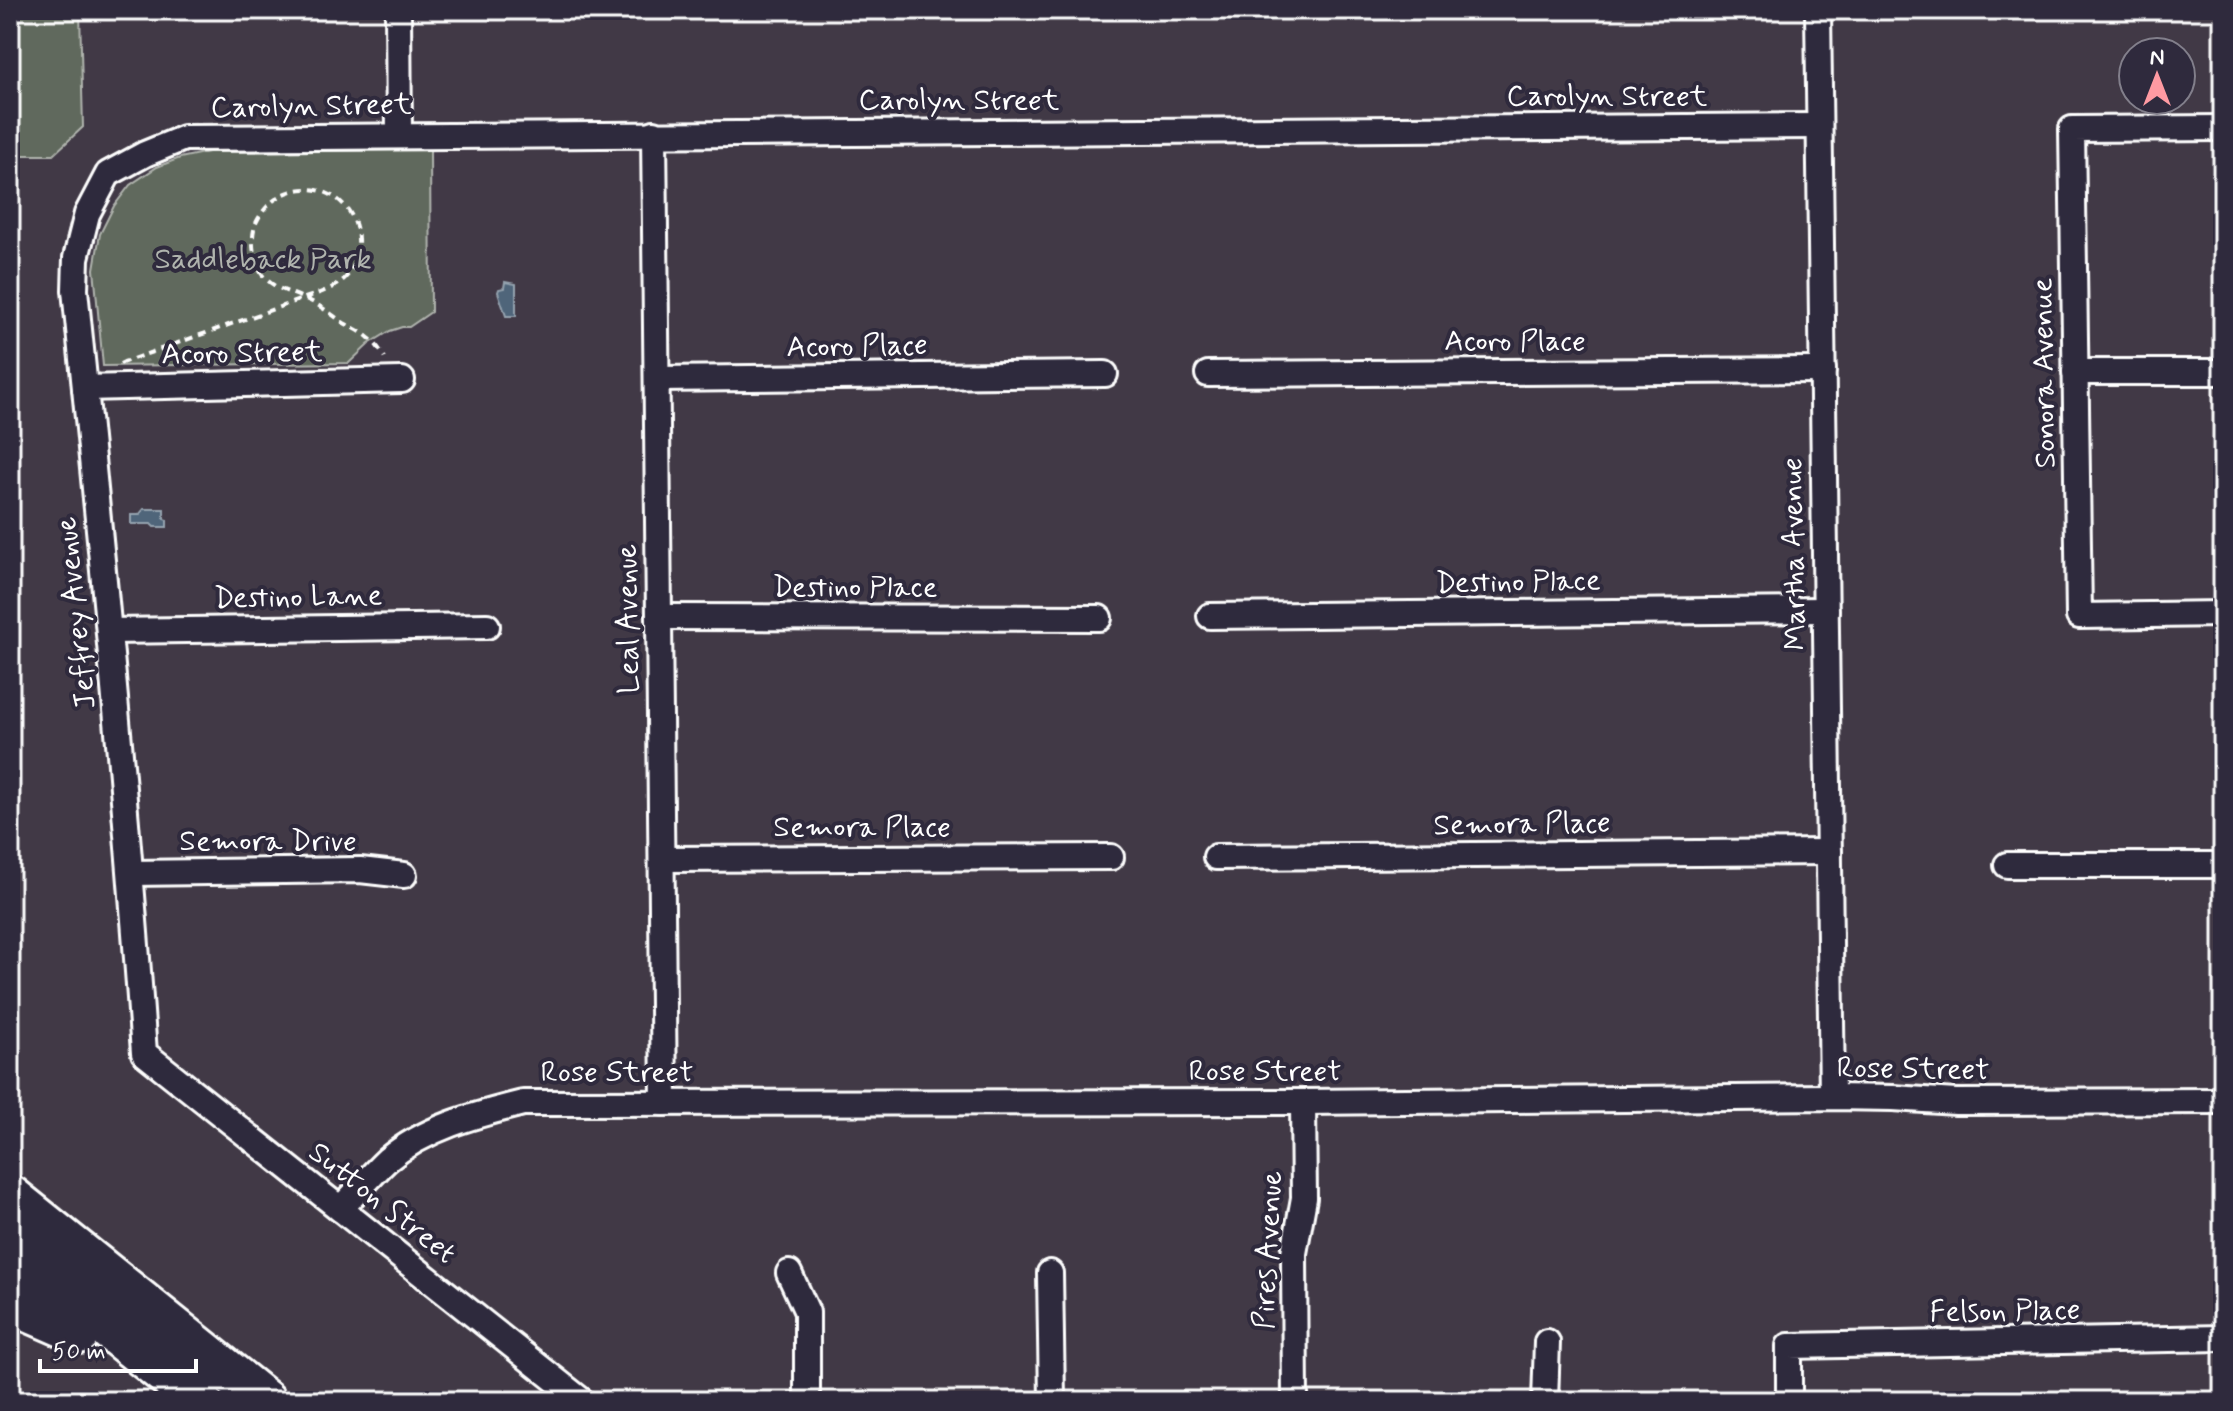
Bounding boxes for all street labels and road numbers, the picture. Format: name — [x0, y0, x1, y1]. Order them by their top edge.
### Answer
street label: Carolyn Street — [1507, 77, 1708, 116]
street label: Carolyn Street — [859, 81, 1060, 120]
street label: Carolyn Street — [210, 85, 412, 128]
street label: Sonora Avenue — [2023, 277, 2066, 469]
street label: Acoro Place — [1444, 322, 1586, 361]
street label: Acoro Place — [786, 326, 928, 367]
street label: Acoro Street — [161, 333, 323, 374]
street label: Martha Avenue — [1773, 457, 1816, 651]
street label: Jeffrey Avenue — [47, 515, 106, 711]
street label: Leal Avenue — [608, 544, 649, 694]
street label: Destino Place — [1435, 562, 1601, 603]
street label: Destino Place — [772, 568, 938, 607]
street label: Destino Lane — [213, 577, 383, 618]
street label: Semora Place — [1433, 803, 1611, 846]
street label: Semora Place — [773, 808, 951, 847]
street label: Semora Drive — [179, 822, 357, 861]
street label: Rose Street — [1836, 1049, 1990, 1090]
street label: Rose Street — [1189, 1052, 1341, 1091]
street label: Rose Street — [541, 1053, 693, 1092]
street label: Sutton Street — [300, 1133, 464, 1273]
street label: Pires Avenue — [1245, 1170, 1292, 1330]
street label: Felson Place — [1929, 1291, 2081, 1332]

